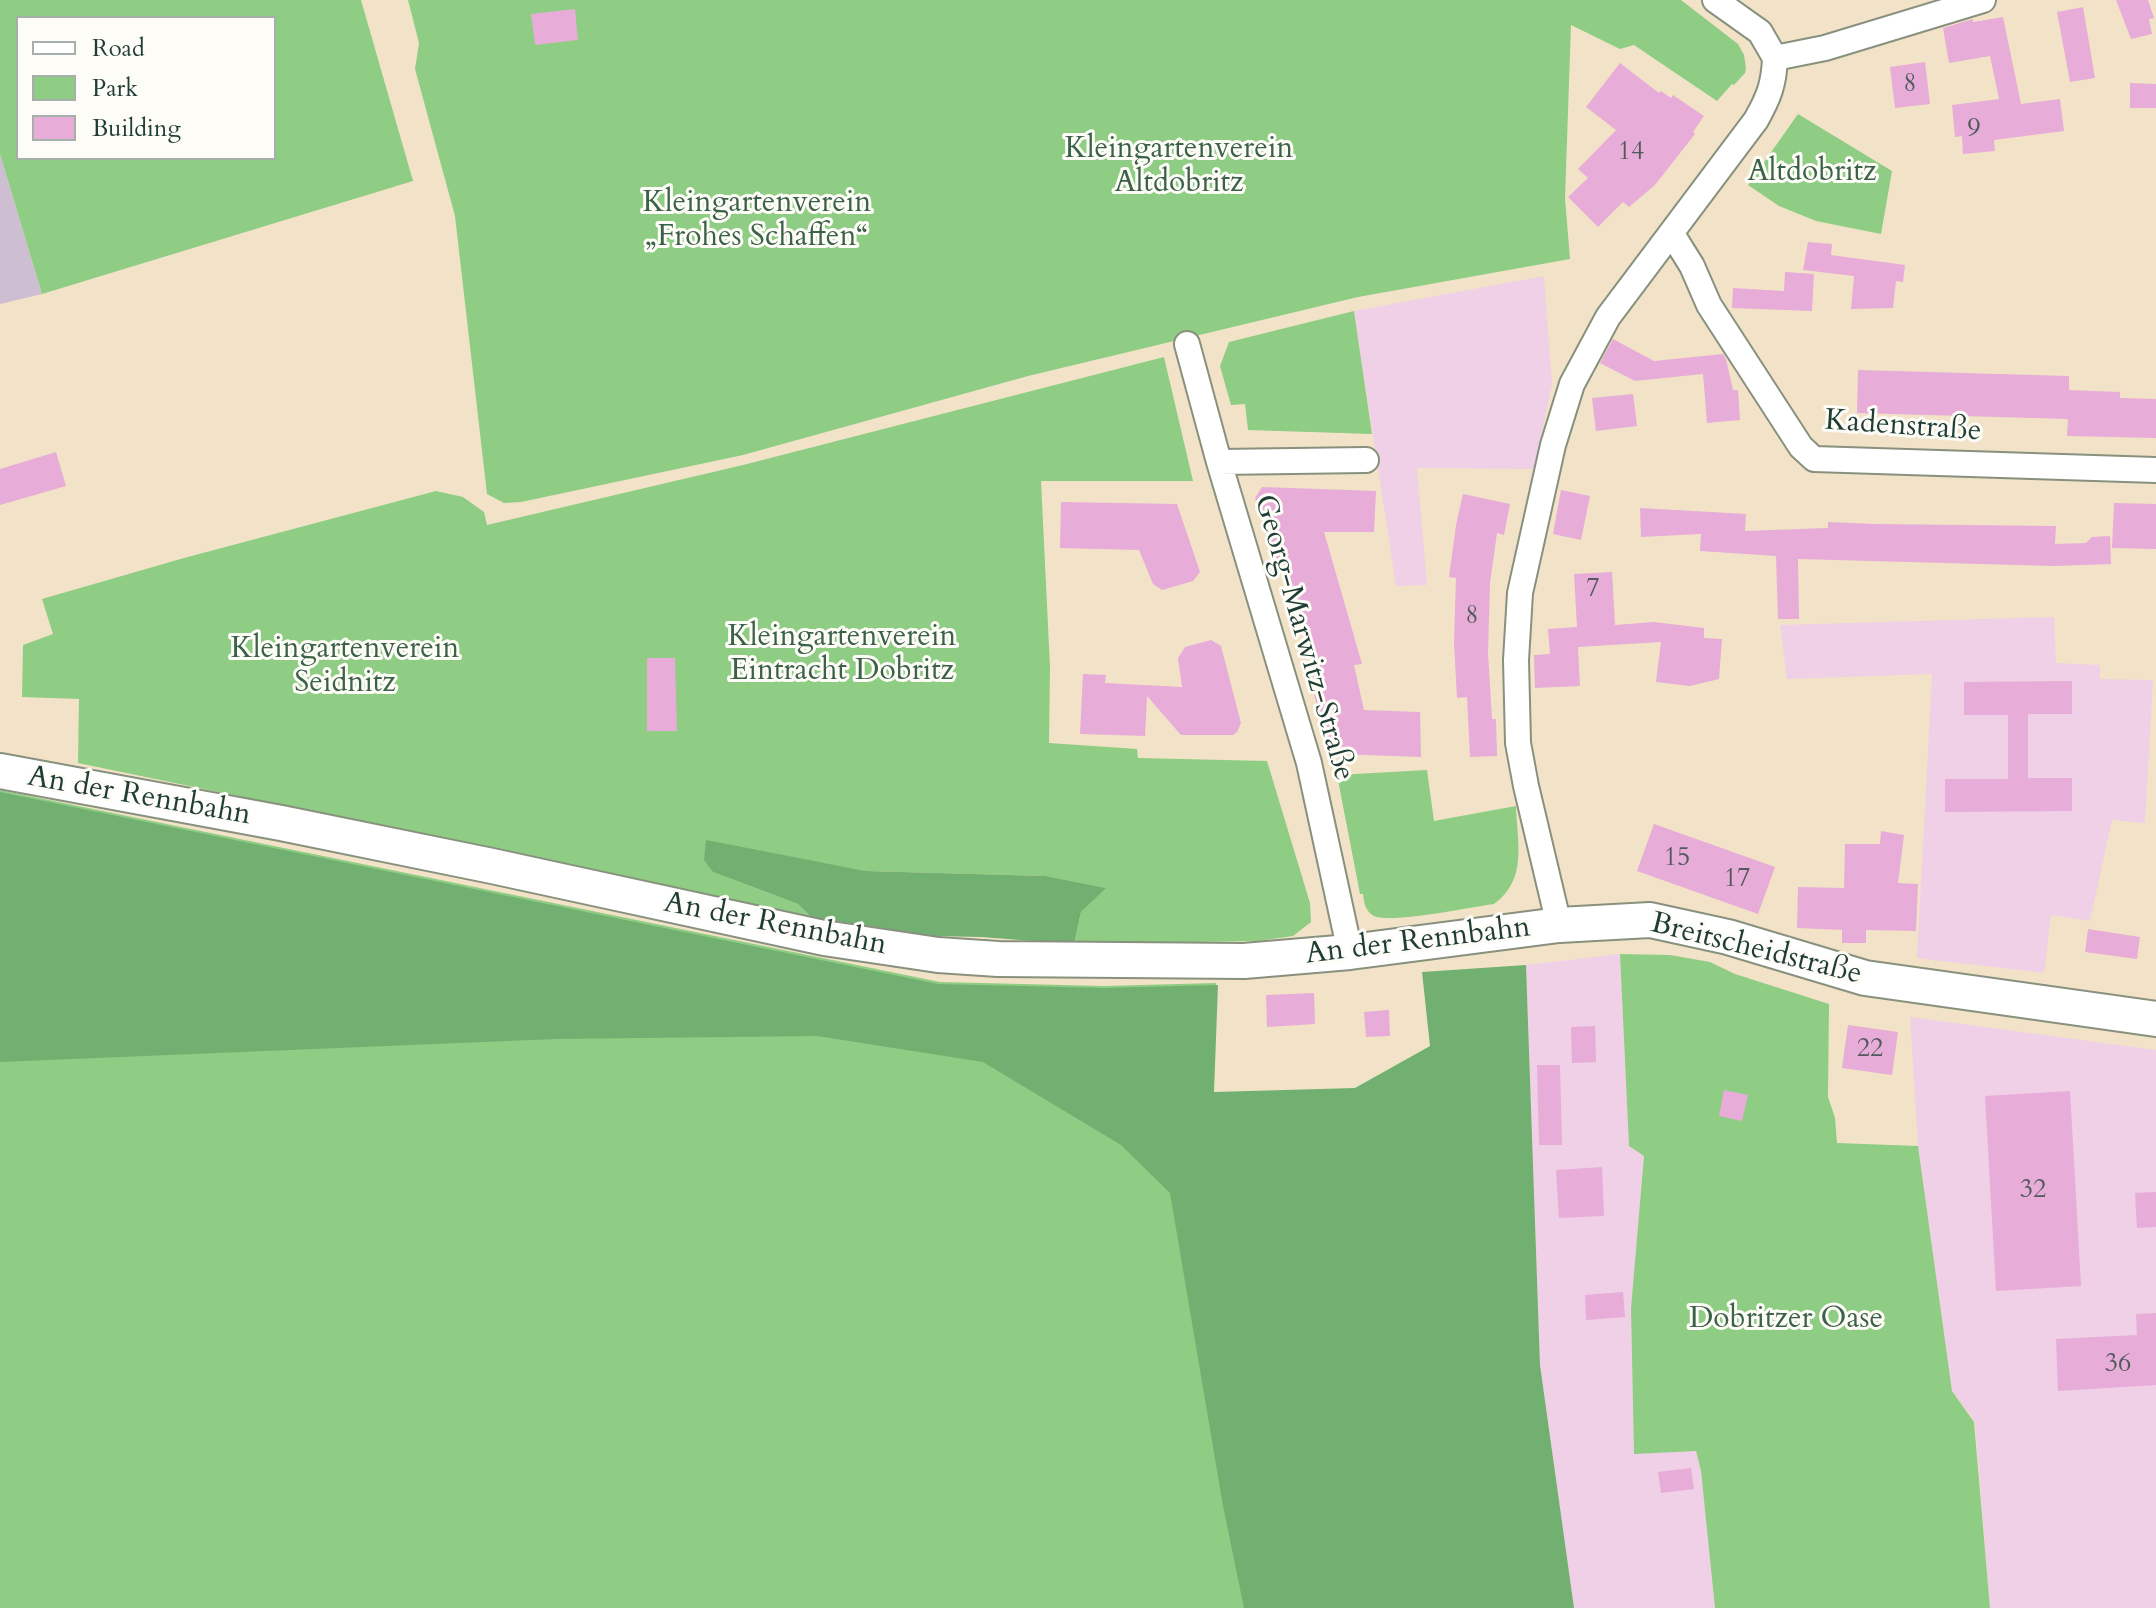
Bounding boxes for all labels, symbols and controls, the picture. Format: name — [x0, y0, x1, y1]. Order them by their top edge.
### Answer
legend — [16, 16, 276, 160]
text: Road — [92, 32, 145, 65]
house number: 8 — [1903, 69, 1917, 101]
text: Park — [92, 72, 138, 105]
text: Building — [92, 112, 181, 145]
house number: 9 — [1967, 114, 1981, 146]
park label: Kleingartenverein Altdobritz — [1065, 132, 1293, 202]
house number: 14 — [1618, 137, 1644, 169]
park label: Altdobritz — [1748, 155, 1876, 191]
park label: Kleingartenverein „Frohes Schaffen“ — [643, 186, 871, 256]
street label: Kadenstraße — [1824, 404, 1982, 450]
street label: Georg-Marwitz-Straße — [1245, 491, 1361, 785]
house number: 7 — [1586, 574, 1600, 606]
house number: 8 — [1465, 601, 1479, 633]
park label: Kleingartenverein Eintracht Dobritz — [728, 620, 956, 690]
park label: Kleingartenverein Seidnitz — [231, 632, 459, 702]
street label: An der Rennbahn — [25, 760, 253, 834]
house number: 15 — [1664, 843, 1690, 875]
house number: 17 — [1724, 864, 1750, 896]
street label: An der Rennbahn — [661, 886, 889, 964]
street label: Breitscheidstraße — [1647, 906, 1865, 994]
street label: An der Rennbahn — [1304, 910, 1532, 974]
house number: 22 — [1857, 1034, 1883, 1066]
house number: 32 — [2020, 1175, 2046, 1207]
park label: Dobritzer Oase — [1689, 1302, 1883, 1338]
house number: 36 — [2105, 1349, 2131, 1381]

